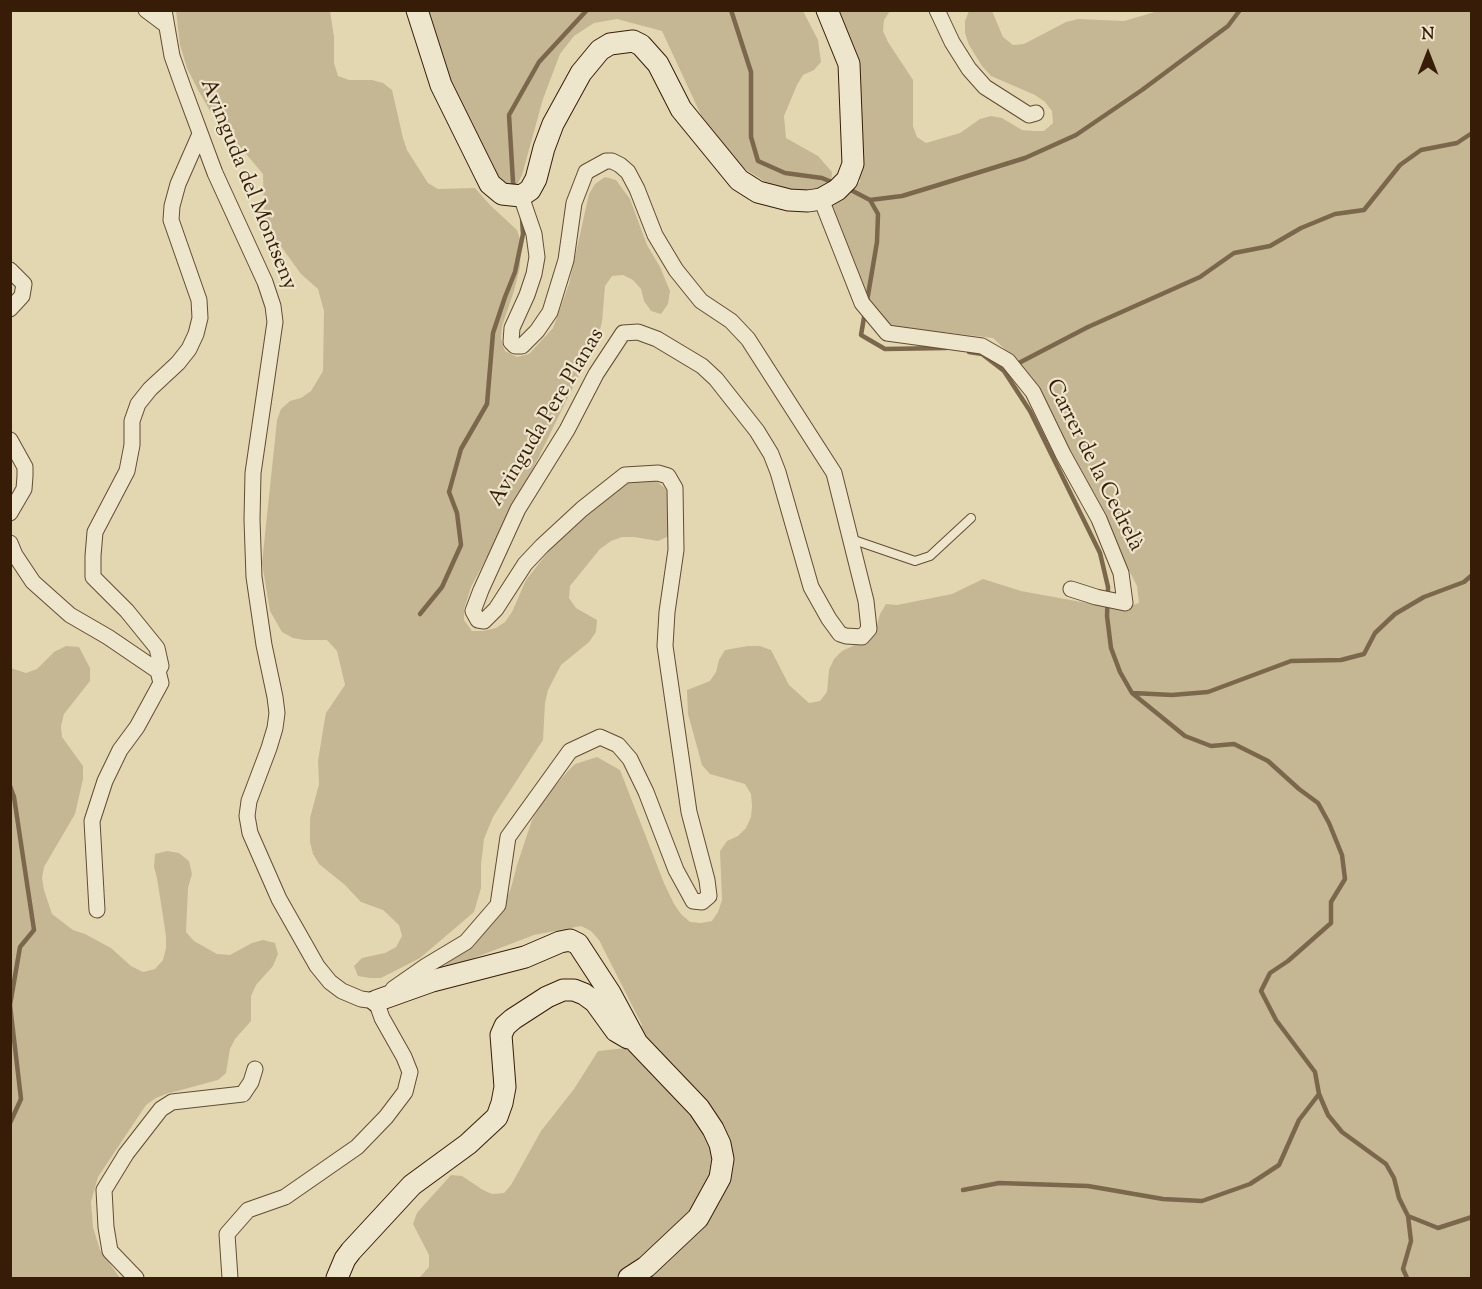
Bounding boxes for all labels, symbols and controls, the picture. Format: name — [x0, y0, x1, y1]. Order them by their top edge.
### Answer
north arrow — [1398, 24, 1458, 84]
text: N — [1422, 24, 1434, 47]
street label: Avinguda del Montseny — [193, 76, 301, 294]
street label: Avinguda Pere Planas — [484, 324, 612, 512]
street label: Carrer de la Cedrelà — [1038, 376, 1148, 556]

